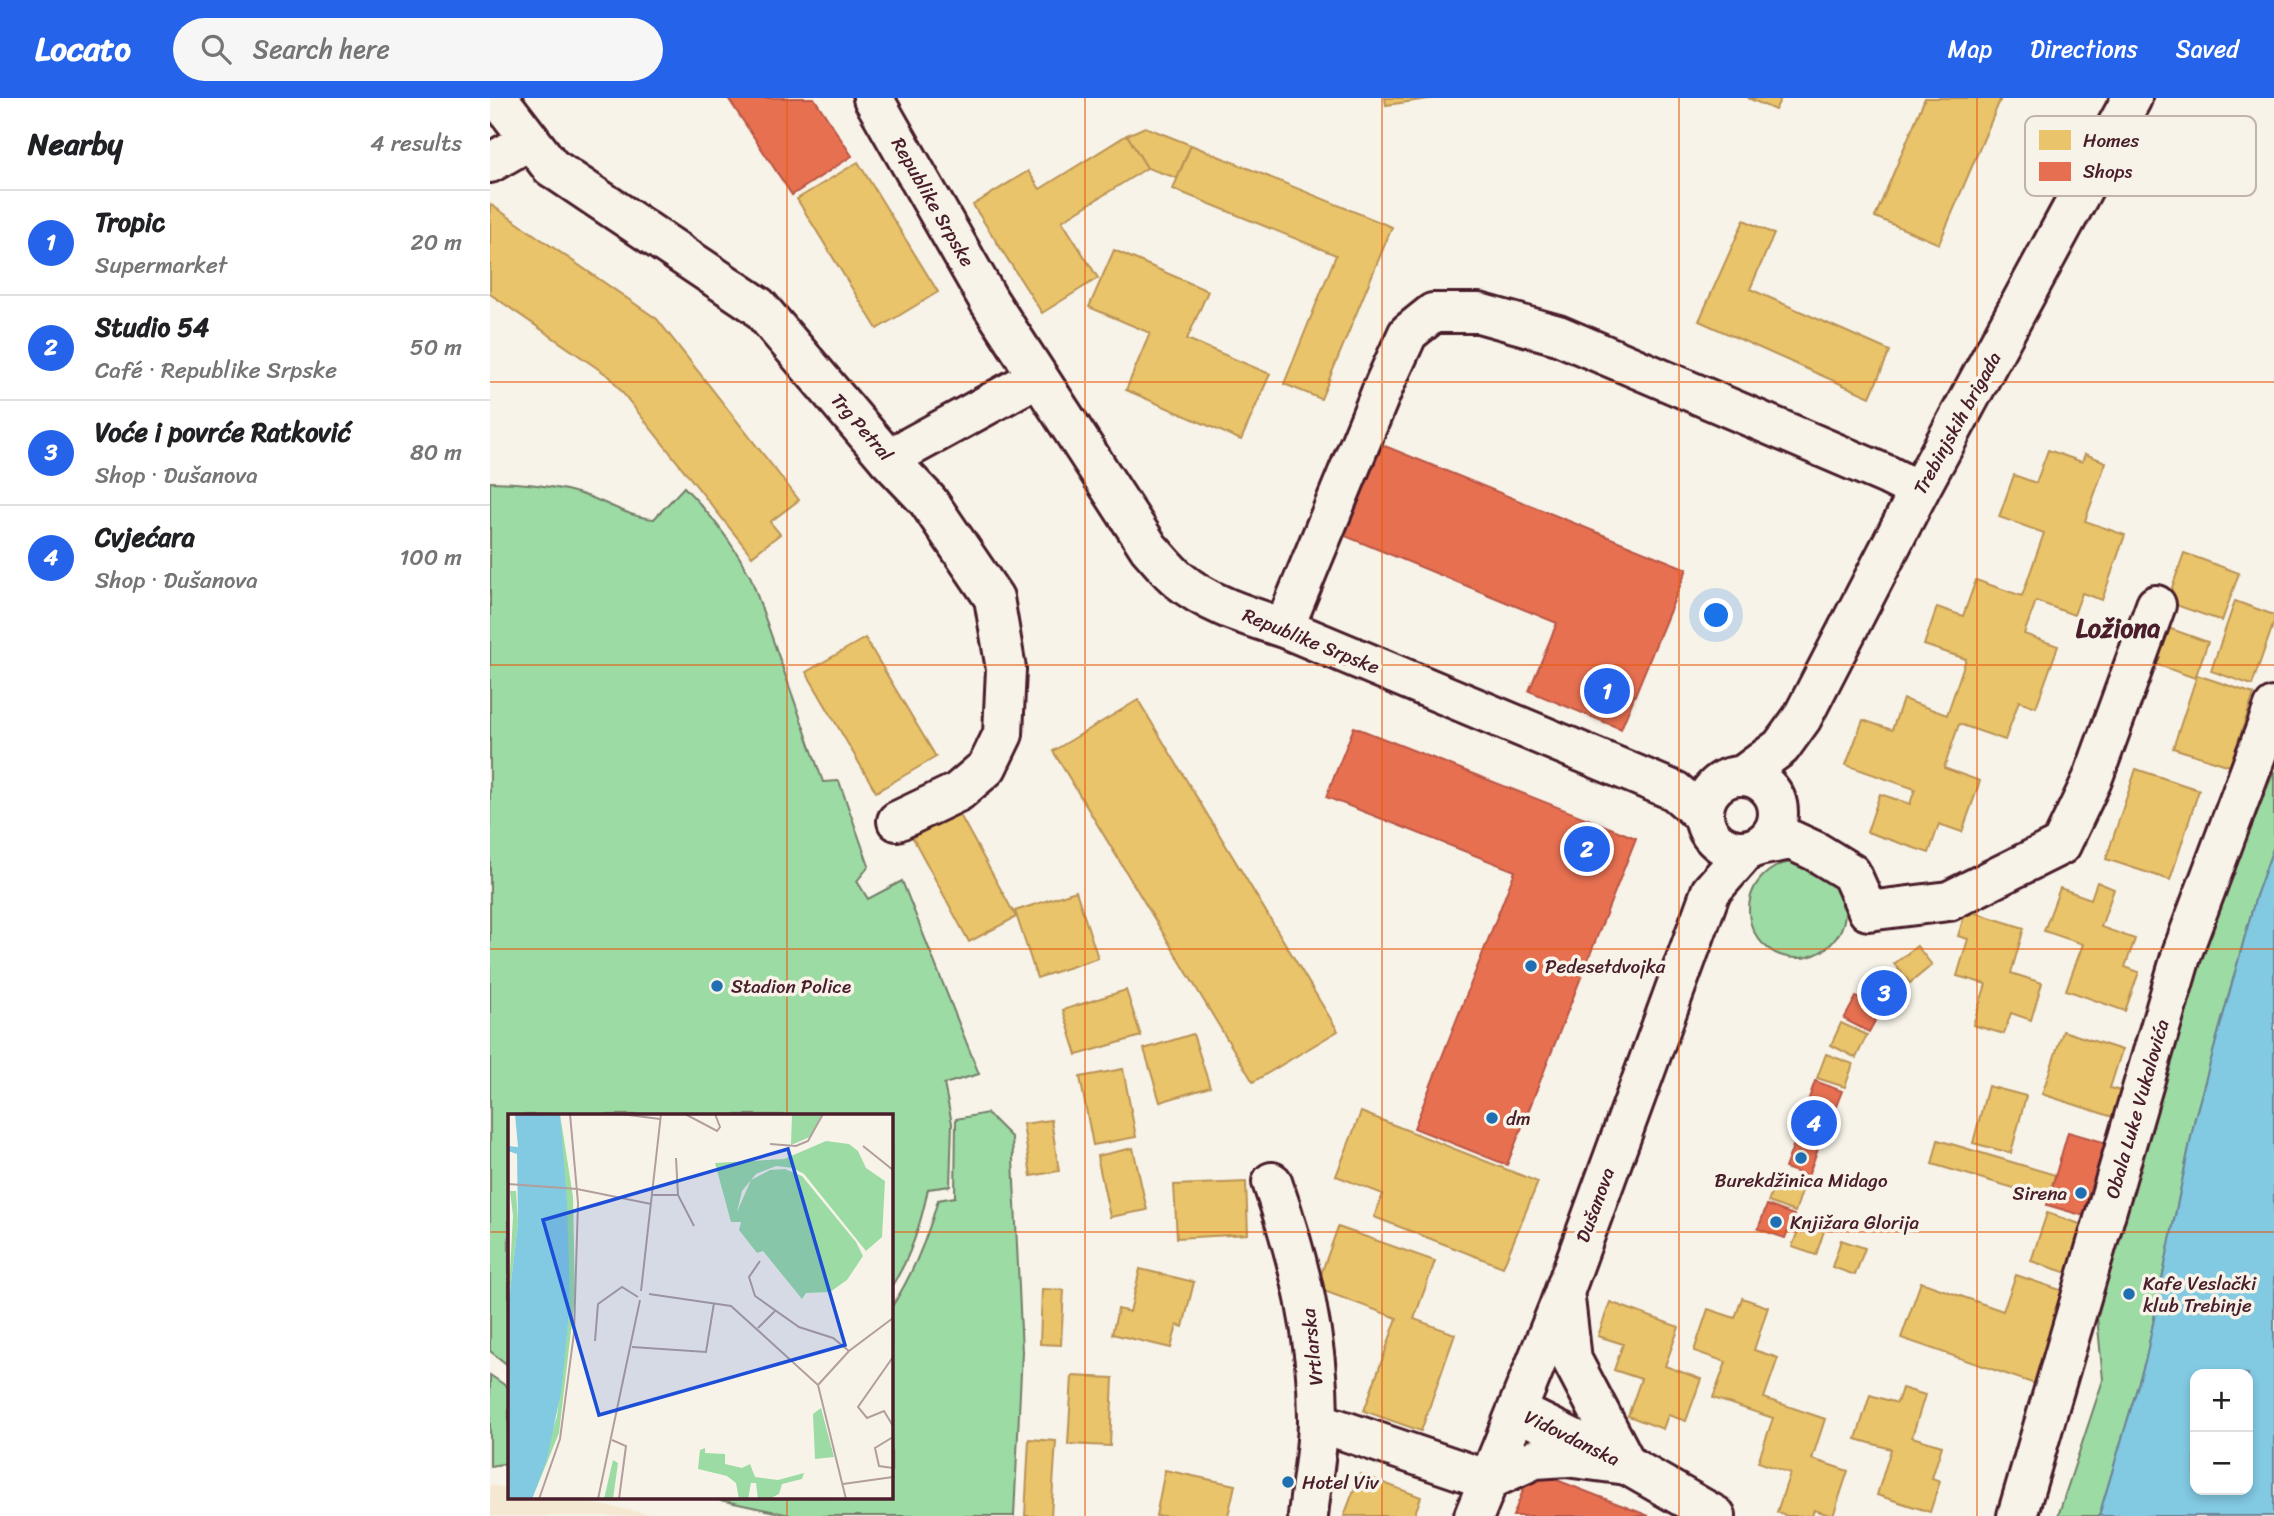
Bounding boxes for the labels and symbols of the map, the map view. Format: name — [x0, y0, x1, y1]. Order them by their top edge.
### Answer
legend — [2025, 116, 2256, 196]
text: Homes — [2083, 124, 2139, 157]
street label: Republike Srpske — [882, 131, 984, 273]
text: Shops — [2083, 155, 2133, 188]
street label: Trebinjskih brigada — [1904, 345, 2010, 501]
street label: Trg Petral — [822, 385, 902, 469]
street label: Republike Srpske — [1237, 598, 1385, 684]
your location — [1699, 598, 1733, 632]
district label: Ložiona — [2076, 605, 2160, 651]
pin: 1 — [1584, 665, 1630, 717]
pin: 2 — [1564, 823, 1610, 875]
place label: Pedesetdvojka — [1545, 950, 1666, 983]
marker: Pedesetdvojka — [1523, 958, 1539, 974]
pin: 3 — [1861, 967, 1907, 1019]
place label: Stadion Police — [731, 970, 851, 1003]
marker: Stadion Police — [709, 978, 725, 994]
street label: Obala Luke Vukalovića — [2096, 1015, 2179, 1203]
pin: 4 — [1791, 1097, 1837, 1149]
place label: dm — [1506, 1102, 1531, 1135]
marker: dm — [1484, 1110, 1500, 1126]
inset map — [508, 1114, 892, 1498]
marker: Burekdžinica Midago — [1793, 1150, 1809, 1166]
street label: Dušanova — [1566, 1162, 1624, 1247]
place label: Burekdžinica Midago — [1714, 1164, 1888, 1197]
place label: Sirena — [2012, 1177, 2067, 1210]
marker: Sirena — [2073, 1185, 2089, 1201]
place label: Knjižara Glorija — [1790, 1206, 1920, 1239]
marker: Knjižara Glorija — [1768, 1214, 1784, 1230]
place label: Kafe Veslački klub Trebinje — [2143, 1267, 2257, 1322]
marker: Kafe Veslački klub Trebinje — [2121, 1286, 2137, 1302]
street label: Vrtlarska — [1292, 1306, 1332, 1387]
street label: Vidovdanska — [1518, 1401, 1626, 1476]
place label: Hotel Viv — [1302, 1466, 1380, 1499]
marker: Hotel Viv — [1280, 1474, 1296, 1490]

